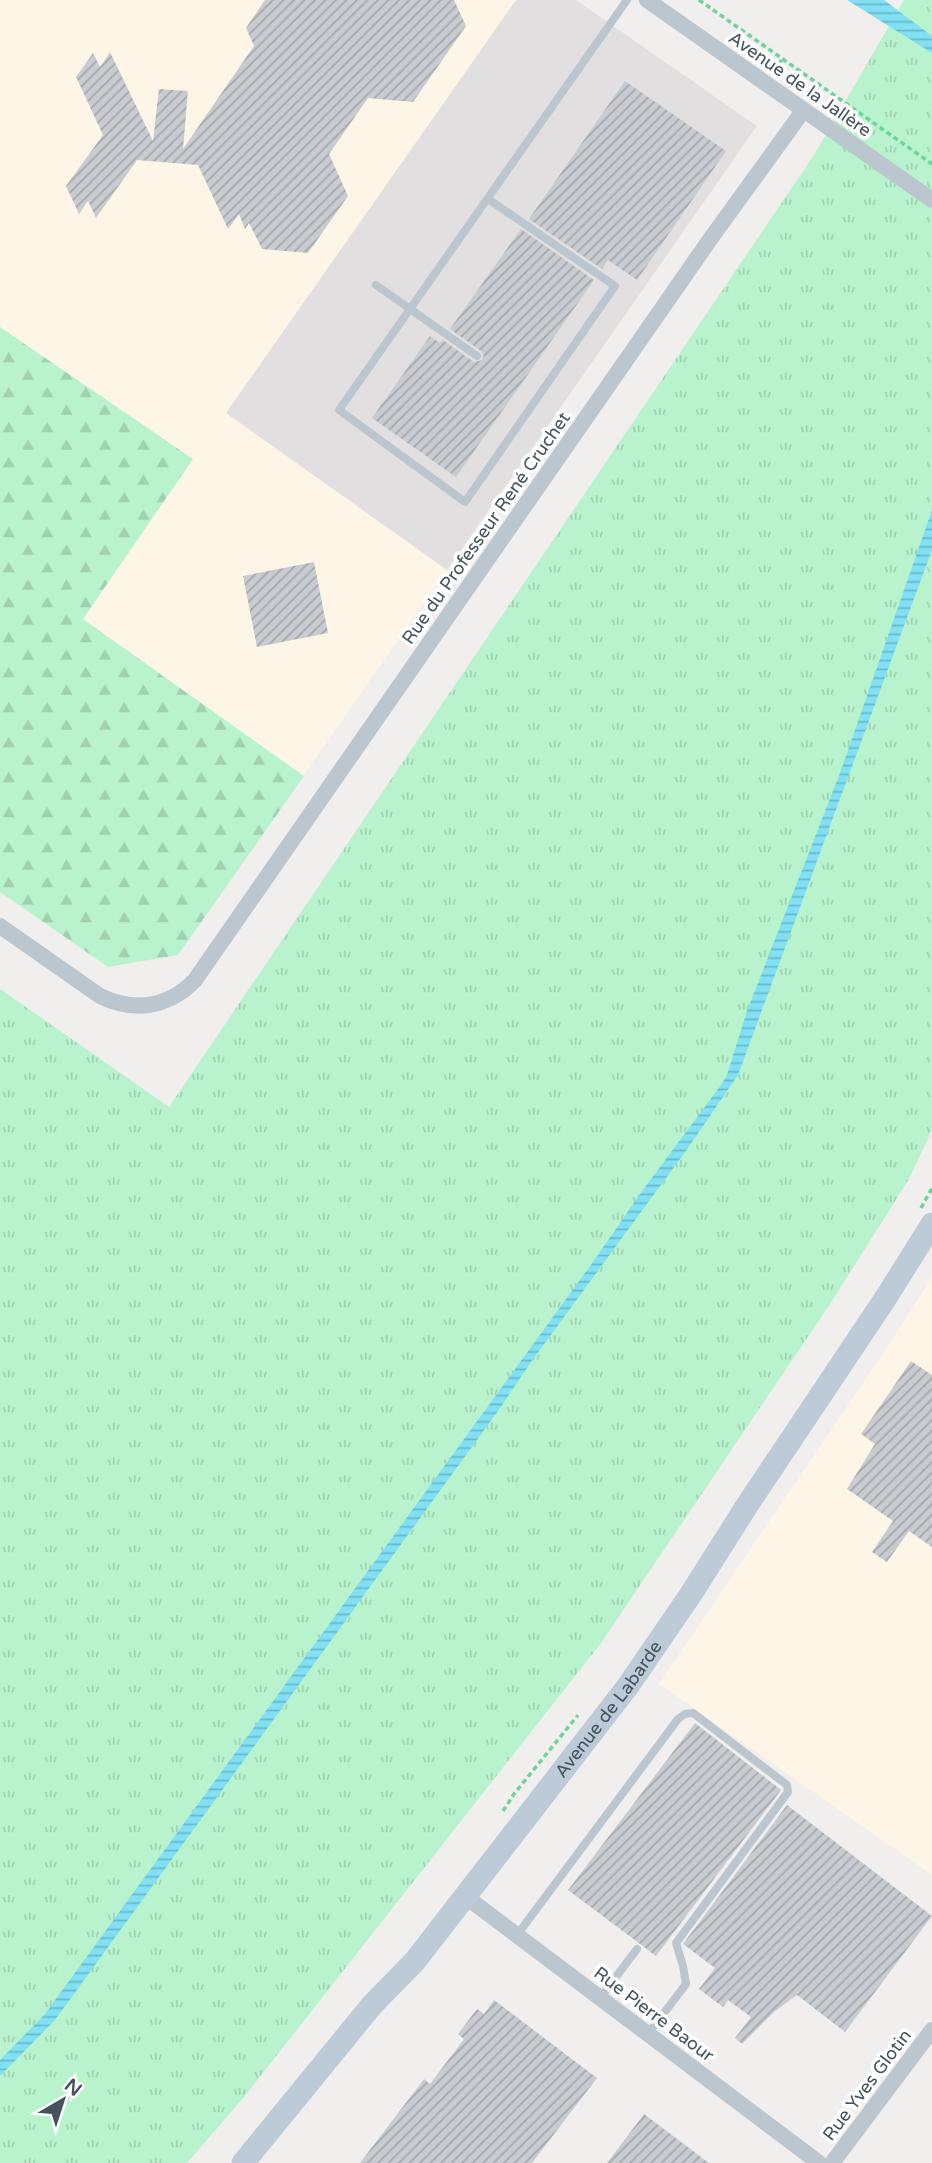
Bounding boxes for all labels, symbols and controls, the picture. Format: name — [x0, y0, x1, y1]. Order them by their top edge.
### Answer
street label: Avenue de la Jallère — [724, 26, 876, 142]
street label: Rue du Professeur René Cruchet — [397, 408, 575, 648]
street label: Avenue de Labarde — [550, 1637, 667, 1782]
street label: Rue Pierre Baour — [589, 1962, 719, 2066]
street label: Rue Yves Glotin — [818, 2025, 916, 2145]
north arrow — [28, 2065, 98, 2135]
text: N — [60, 2074, 86, 2101]

